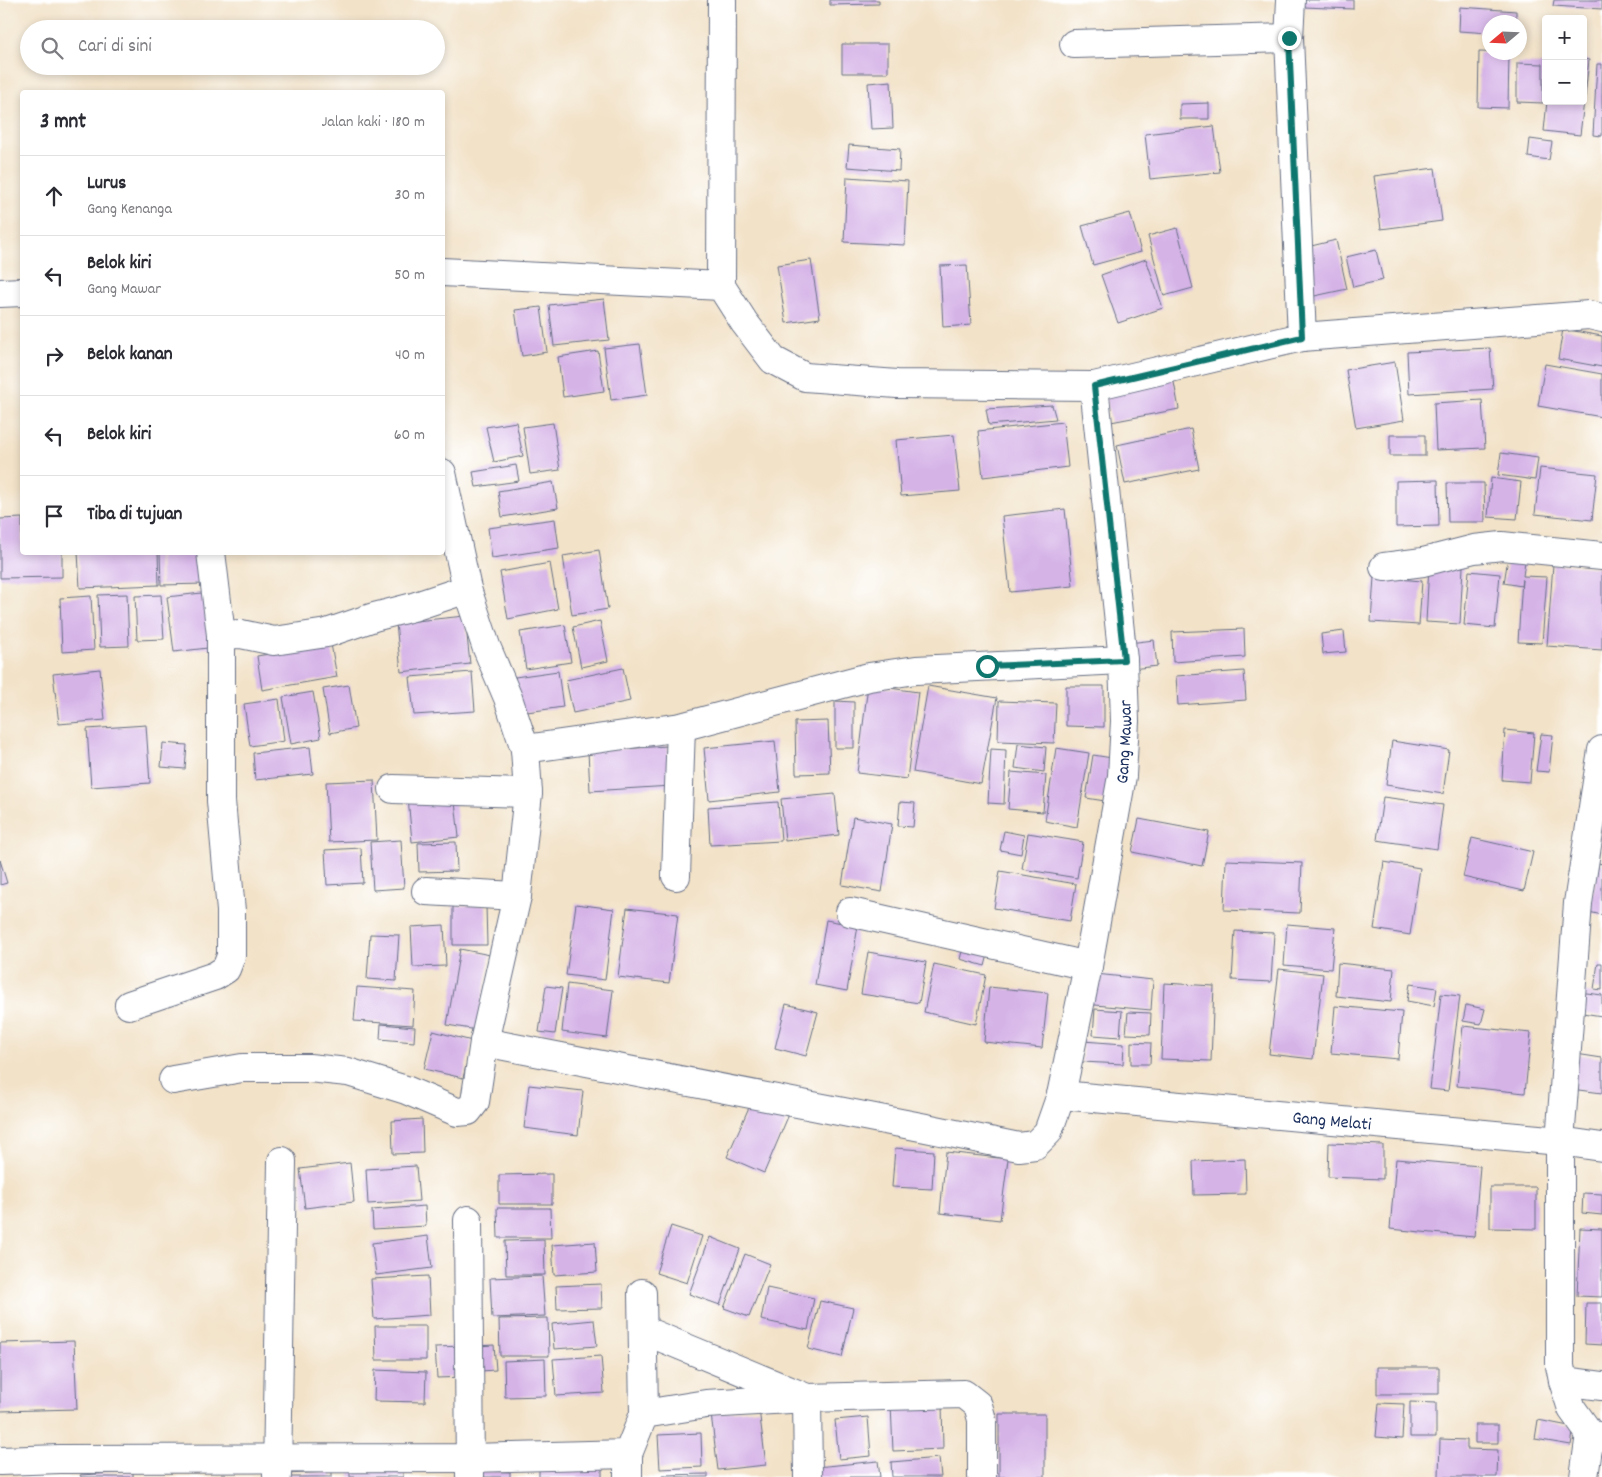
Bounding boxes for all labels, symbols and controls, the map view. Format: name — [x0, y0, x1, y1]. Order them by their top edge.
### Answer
north arrow — [1482, 15, 1527, 60]
map controls — [1542, 15, 1587, 105]
button: + — [1542, 15, 1587, 60]
search box — [20, 20, 445, 75]
route end — [1278, 27, 1301, 50]
icon: search — [38, 34, 66, 62]
text: Cari di sini — [78, 34, 152, 61]
button: − — [1542, 60, 1587, 105]
text: 3 mnt — [40, 108, 86, 138]
text: Jalan kaki · 180 m — [321, 111, 425, 134]
text: Lurus — [87, 171, 126, 198]
icon: ahead — [40, 182, 68, 210]
text: 30 m — [395, 184, 425, 207]
text: Gang Kenanga — [87, 198, 172, 221]
text: Belok kiri — [87, 251, 151, 278]
icon: left — [40, 262, 68, 290]
text: 50 m — [394, 264, 425, 287]
text: Gang Mawar — [87, 278, 161, 301]
icon: right — [40, 342, 68, 370]
text: Belok kanan — [87, 342, 173, 369]
text: 40 m — [395, 344, 425, 367]
icon: left — [40, 422, 68, 450]
text: Belok kiri — [87, 422, 151, 449]
text: 60 m — [394, 424, 425, 447]
icon: arrive — [40, 502, 68, 530]
text: Tiba di tujuan — [87, 502, 182, 529]
route start — [976, 655, 999, 678]
street label: Gang Mawar — [1111, 699, 1140, 786]
street label: Gang Melati — [1291, 1106, 1372, 1139]

